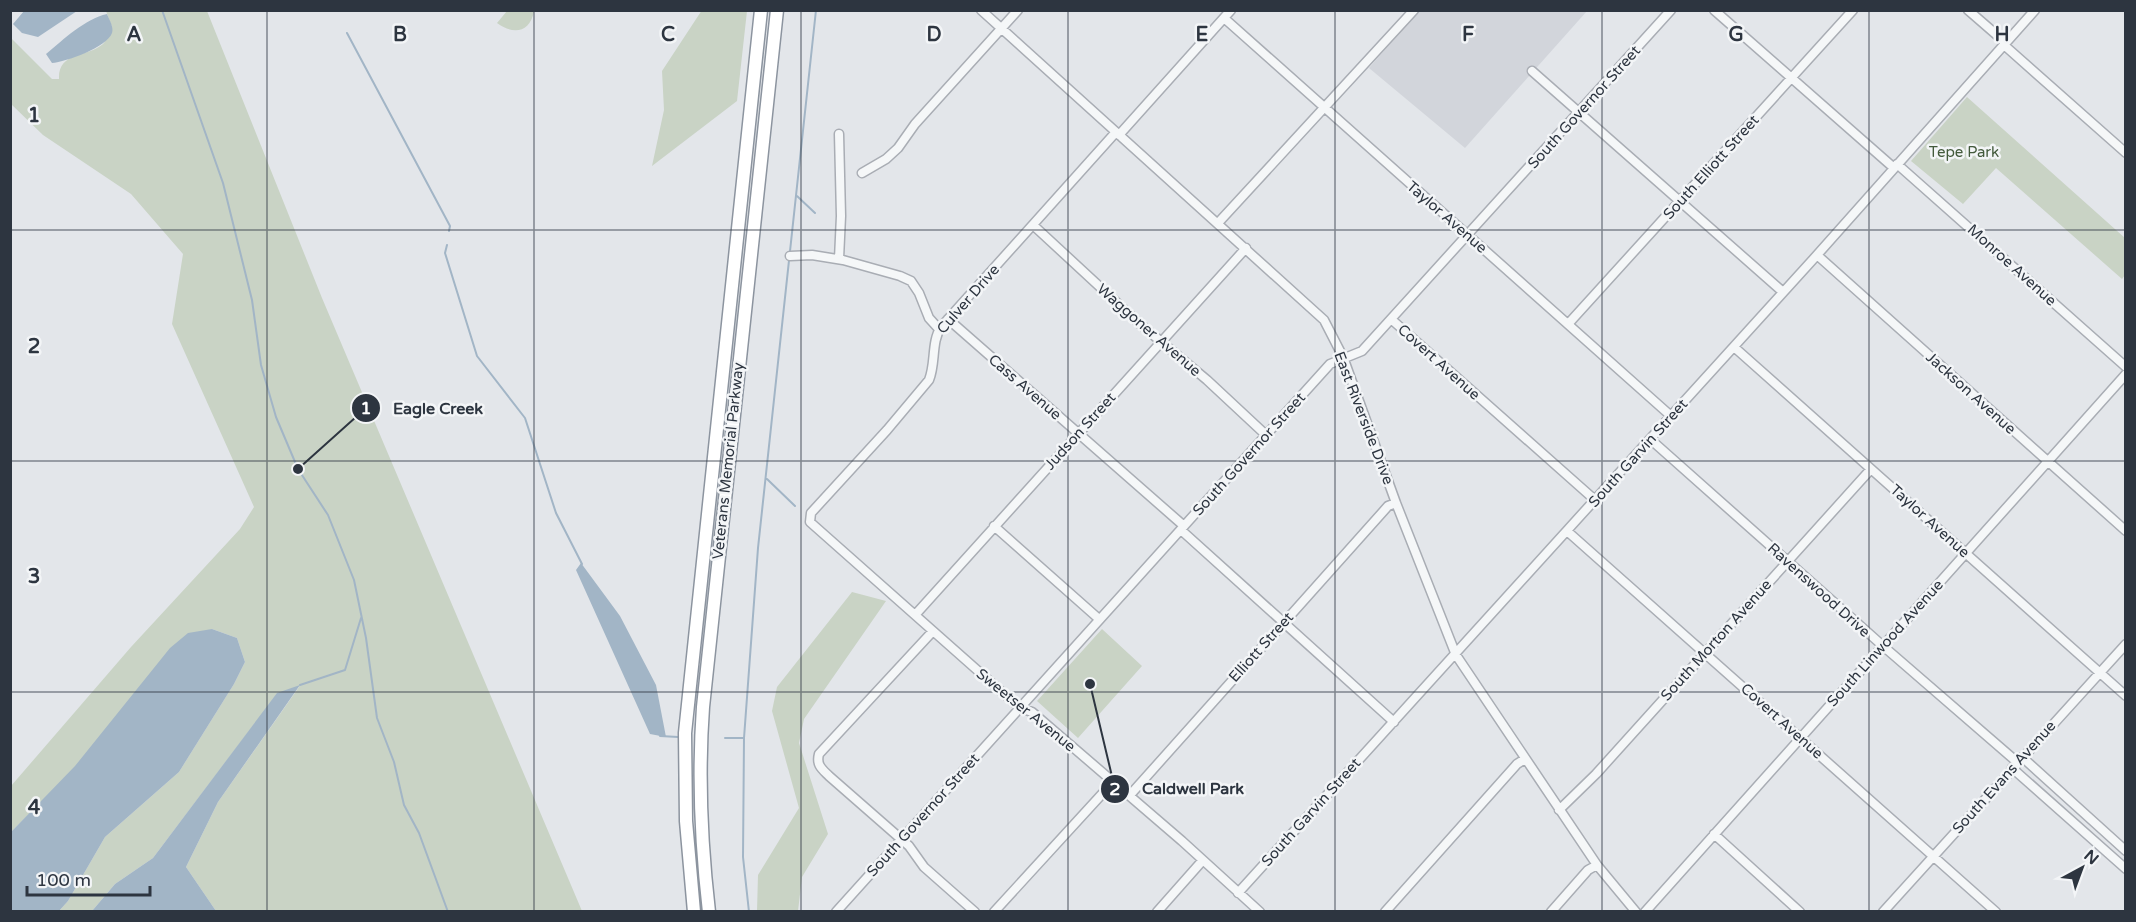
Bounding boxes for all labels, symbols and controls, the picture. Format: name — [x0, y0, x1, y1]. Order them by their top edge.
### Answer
text: A — [127, 23, 142, 47]
text: B — [393, 23, 407, 47]
text: C — [661, 23, 675, 47]
text: D — [926, 23, 942, 47]
text: E — [1196, 23, 1209, 47]
text: F — [1462, 23, 1474, 47]
text: G — [1728, 23, 1744, 47]
text: H — [1994, 23, 2010, 47]
street label: South Governor Street — [1524, 42, 1644, 172]
text: 1 — [28, 104, 40, 128]
street label: South Elliott Street — [1659, 111, 1763, 223]
park label: Tepe Park — [1929, 143, 1999, 161]
street label: Taylor Avenue — [1403, 177, 1491, 257]
street label: Monroe Avenue — [1964, 220, 2060, 310]
street label: Culver Drive — [933, 261, 1003, 337]
street label: Waggoner Avenue — [1093, 280, 1205, 380]
street label: Covert Avenue — [1394, 320, 1484, 404]
text: 2 — [28, 335, 40, 359]
street label: Jackson Avenue — [1922, 348, 2020, 438]
street label: East Riverside Drive — [1330, 349, 1398, 487]
street label: Cass Avenue — [985, 350, 1065, 424]
street label: Veterans Memorial Parkway — [709, 362, 747, 560]
street label: Judson Street — [1041, 388, 1120, 473]
street label: South Governor Street — [1189, 389, 1309, 519]
callout: Eagle Creek — [351, 391, 495, 425]
street label: South Garvin Street — [1585, 395, 1691, 511]
text: 1 — [360, 397, 372, 419]
text: Eagle Creek — [393, 399, 483, 419]
street label: Taylor Avenue — [1887, 481, 1973, 561]
street label: Ravenswood Drive — [1764, 539, 1874, 641]
text: 3 — [28, 565, 40, 589]
street label: South Morton Avenue — [1657, 576, 1775, 704]
street label: South Linwood Avenue — [1823, 576, 1947, 710]
street label: Elliott Street — [1225, 608, 1297, 686]
street label: Sweetser Avenue — [973, 665, 1079, 755]
street label: Covert Avenue — [1737, 679, 1827, 763]
street label: South Evans Avenue — [1949, 717, 2059, 837]
street label: South Governor Street — [863, 750, 983, 880]
street label: South Garvin Street — [1258, 754, 1364, 870]
callout: Caldwell Park — [1100, 772, 1256, 806]
text: 2 — [1109, 778, 1121, 800]
text: Caldwell Park — [1142, 779, 1244, 799]
text: 4 — [28, 796, 41, 820]
north arrow — [2052, 838, 2112, 898]
text: N — [2080, 846, 2103, 869]
scale bar — [27, 859, 150, 897]
text: 100 m — [36, 869, 91, 891]

